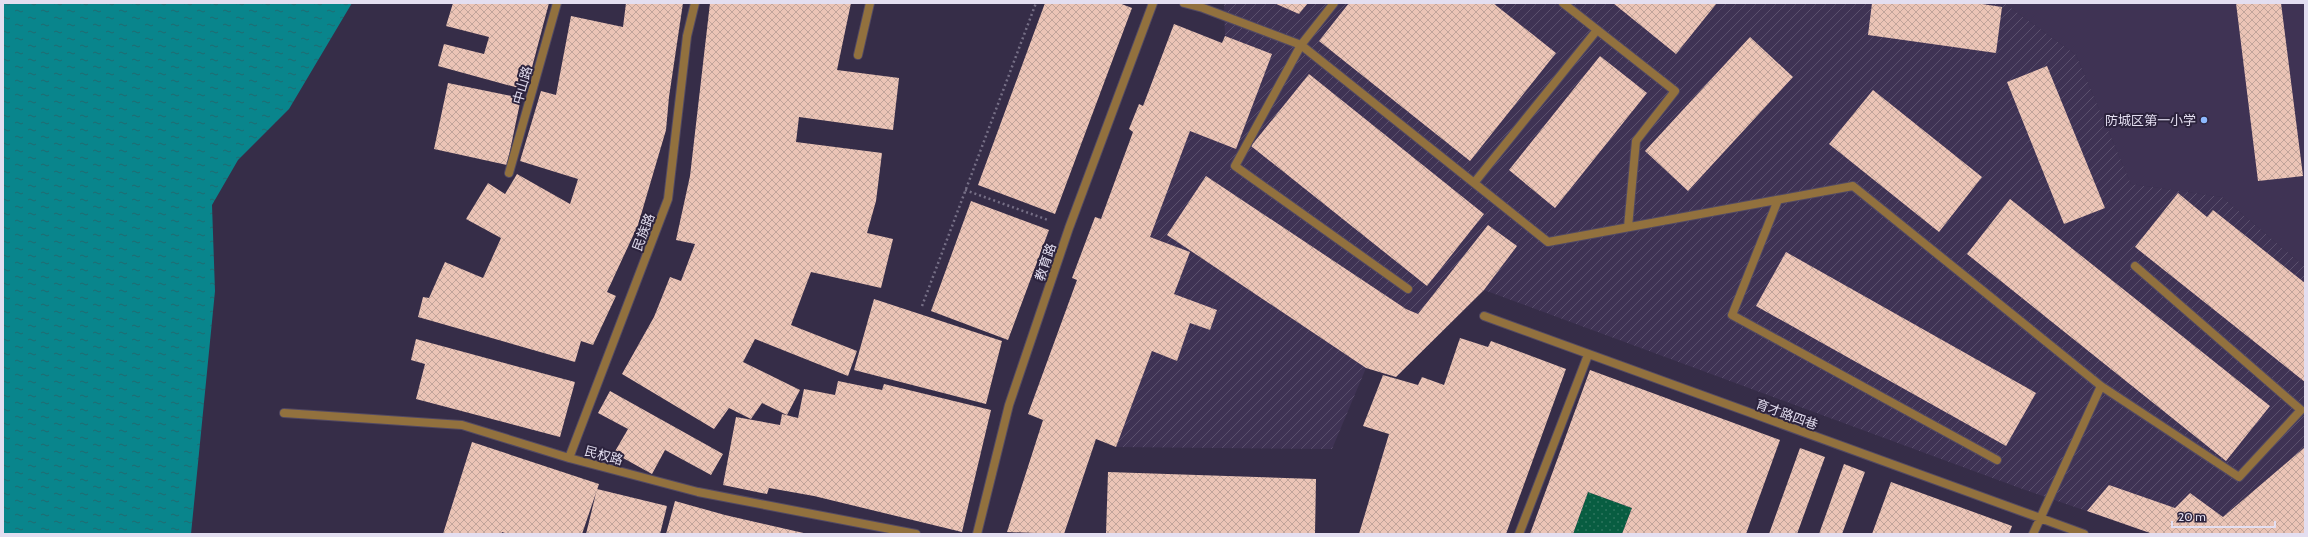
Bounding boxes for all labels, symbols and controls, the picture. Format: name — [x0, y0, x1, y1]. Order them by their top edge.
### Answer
street label: 中山路 — [509, 64, 535, 106]
place label: 防城区第一小学 — [2105, 112, 2196, 128]
marker: 防城区第一小学 — [2199, 115, 2209, 125]
street label: 民族路 — [629, 211, 657, 253]
street label: 教育路 — [1031, 241, 1059, 283]
street label: 育才路四巷 — [1754, 395, 1820, 433]
street label: 民权路 — [583, 442, 625, 468]
scale bar — [2172, 503, 2275, 529]
text: 20 m — [2178, 509, 2206, 524]

